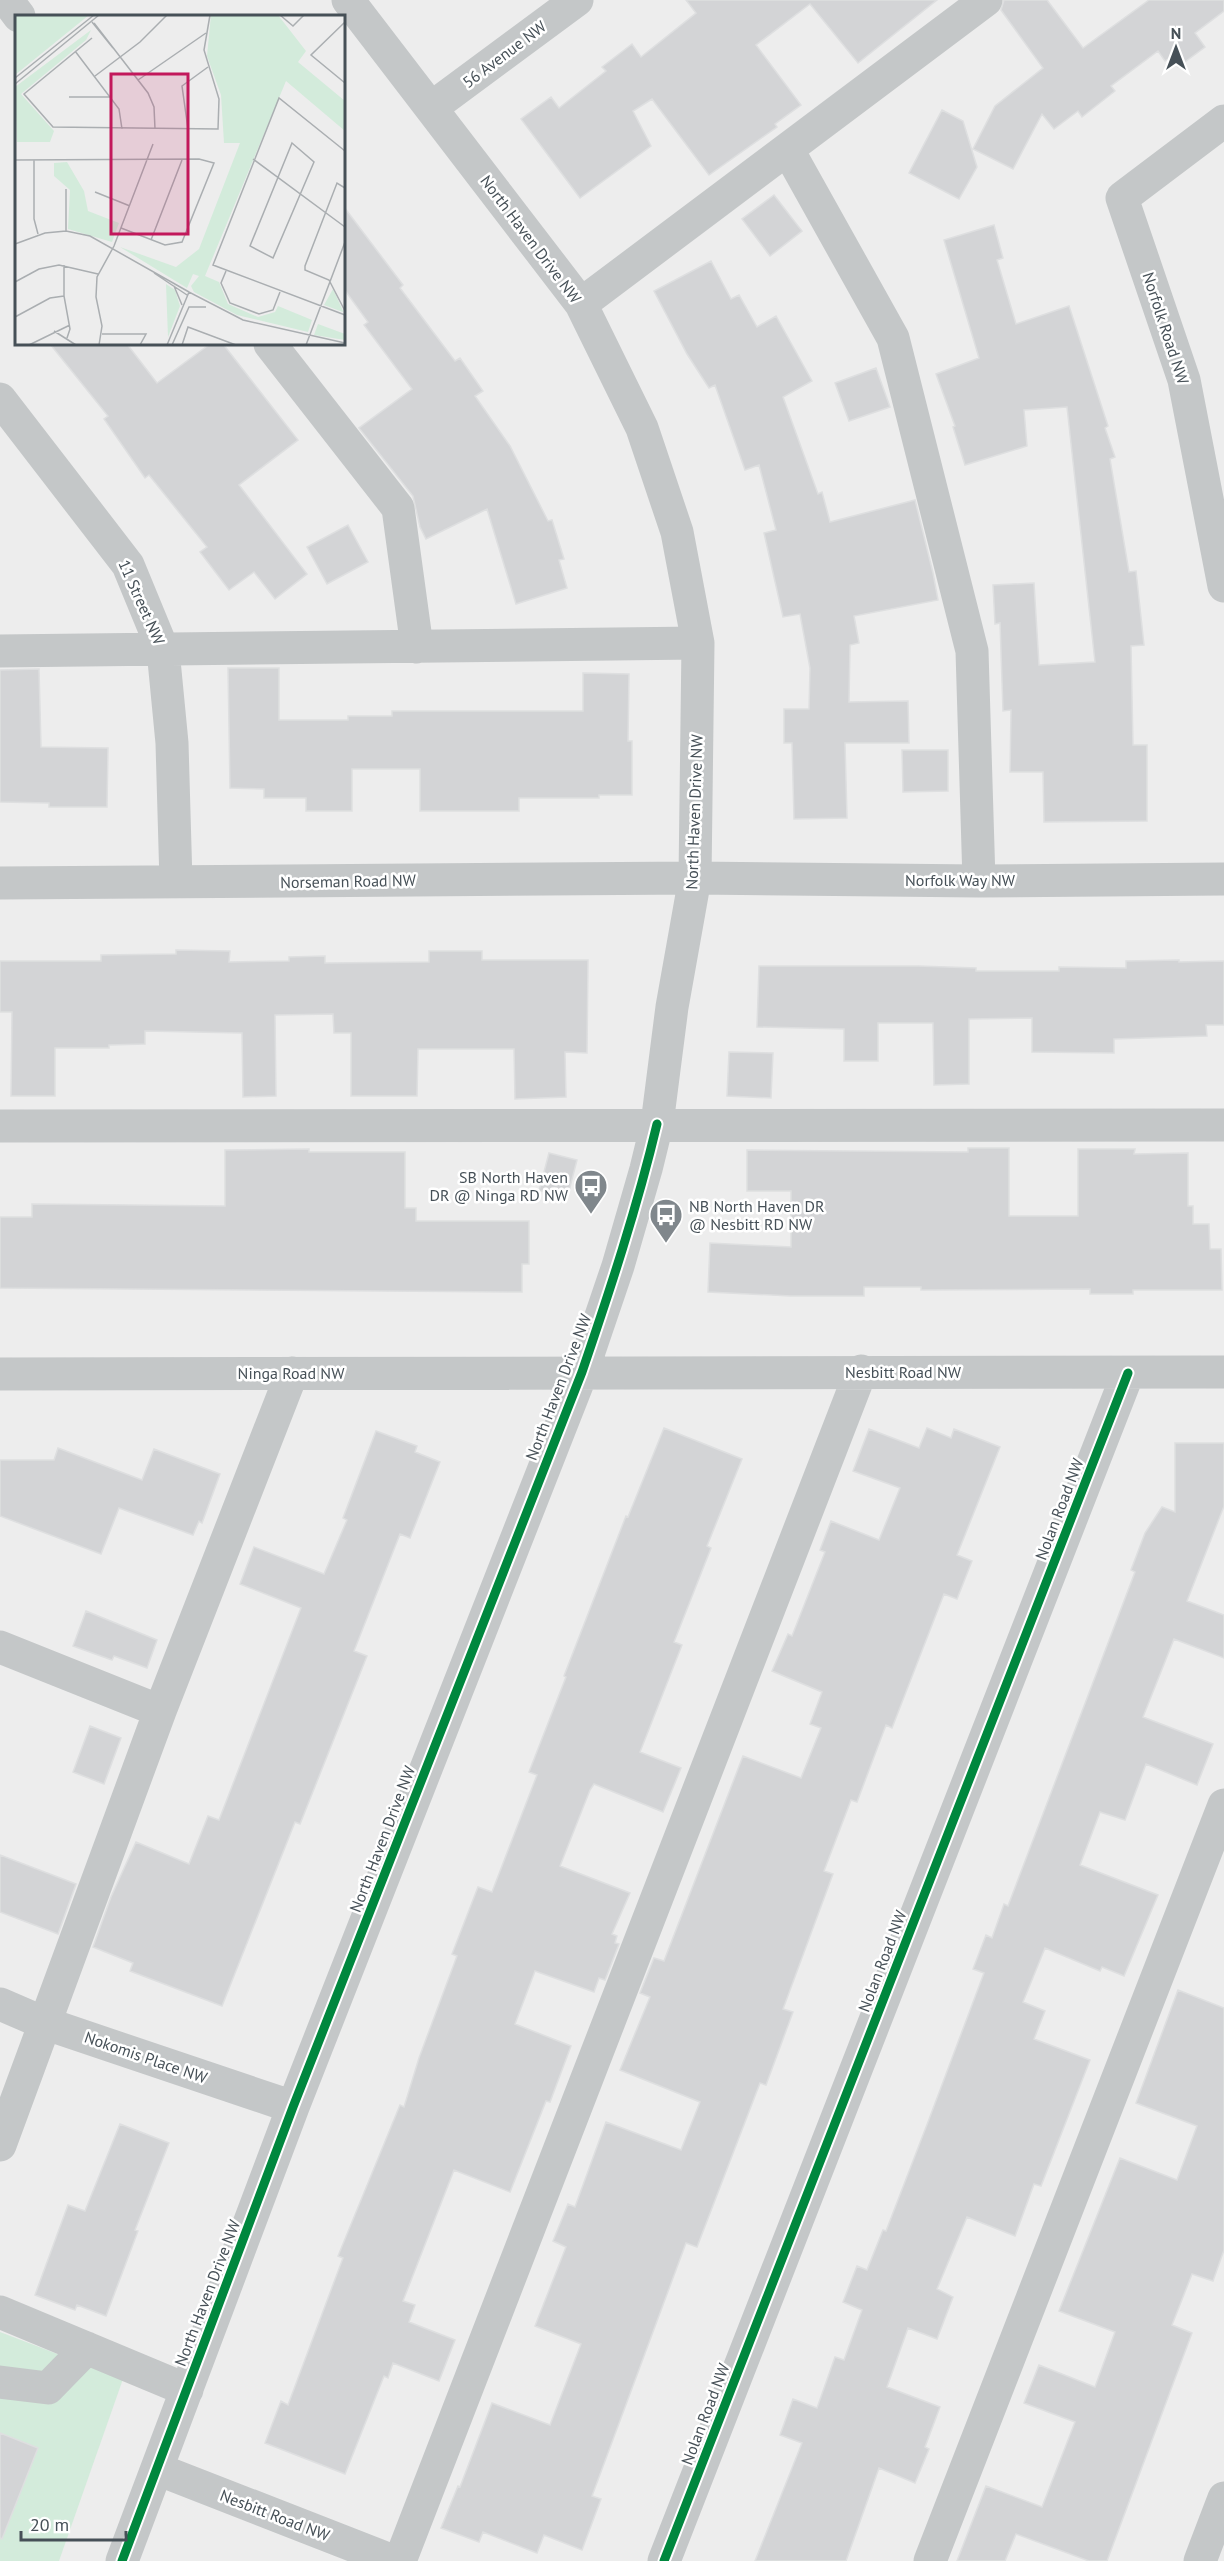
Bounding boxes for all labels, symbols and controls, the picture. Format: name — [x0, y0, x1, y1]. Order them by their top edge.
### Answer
inset map — [15, 15, 345, 345]
street label: 56 Avenue NW — [458, 16, 550, 92]
north arrow — [1146, 18, 1206, 78]
text: N — [1171, 23, 1181, 43]
street label: North Haven Drive NW — [476, 171, 586, 308]
street label: Norfolk Road NW — [1138, 269, 1194, 387]
street label: 11 Street NW — [114, 556, 170, 648]
street label: North Haven Drive NW — [681, 733, 707, 890]
street label: Norseman Road NW — [280, 870, 417, 892]
street label: Norfolk Way NW — [905, 870, 1016, 890]
place label: SB North Haven DR @ Ninga RD NW — [430, 1167, 569, 1205]
bus stop icon: SB North Haven DR @ Ninga RD NW — [573, 1168, 609, 1215]
place label: NB North Haven DR @ Nesbitt RD NW — [689, 1196, 824, 1234]
bus stop icon: NB North Haven DR @ Nesbitt RD NW — [648, 1197, 684, 1244]
street label: North Haven Drive NW — [521, 1310, 595, 1463]
street label: Nesbitt Road NW — [845, 1362, 962, 1382]
street label: Ninga Road NW — [238, 1363, 345, 1383]
street label: Nolan Road NW — [1030, 1455, 1088, 1563]
street label: North Haven Drive NW — [345, 1762, 419, 1915]
street label: Nolan Road NW — [853, 1907, 911, 2015]
street label: Nokomis Place NW — [82, 2027, 211, 2088]
street label: North Haven Drive NW — [170, 2216, 244, 2369]
street label: Nolan Road NW — [676, 2360, 734, 2468]
street label: Nesbitt Road NW — [217, 2485, 333, 2545]
scale bar — [21, 2504, 126, 2542]
text: 20 m — [30, 2513, 69, 2536]

